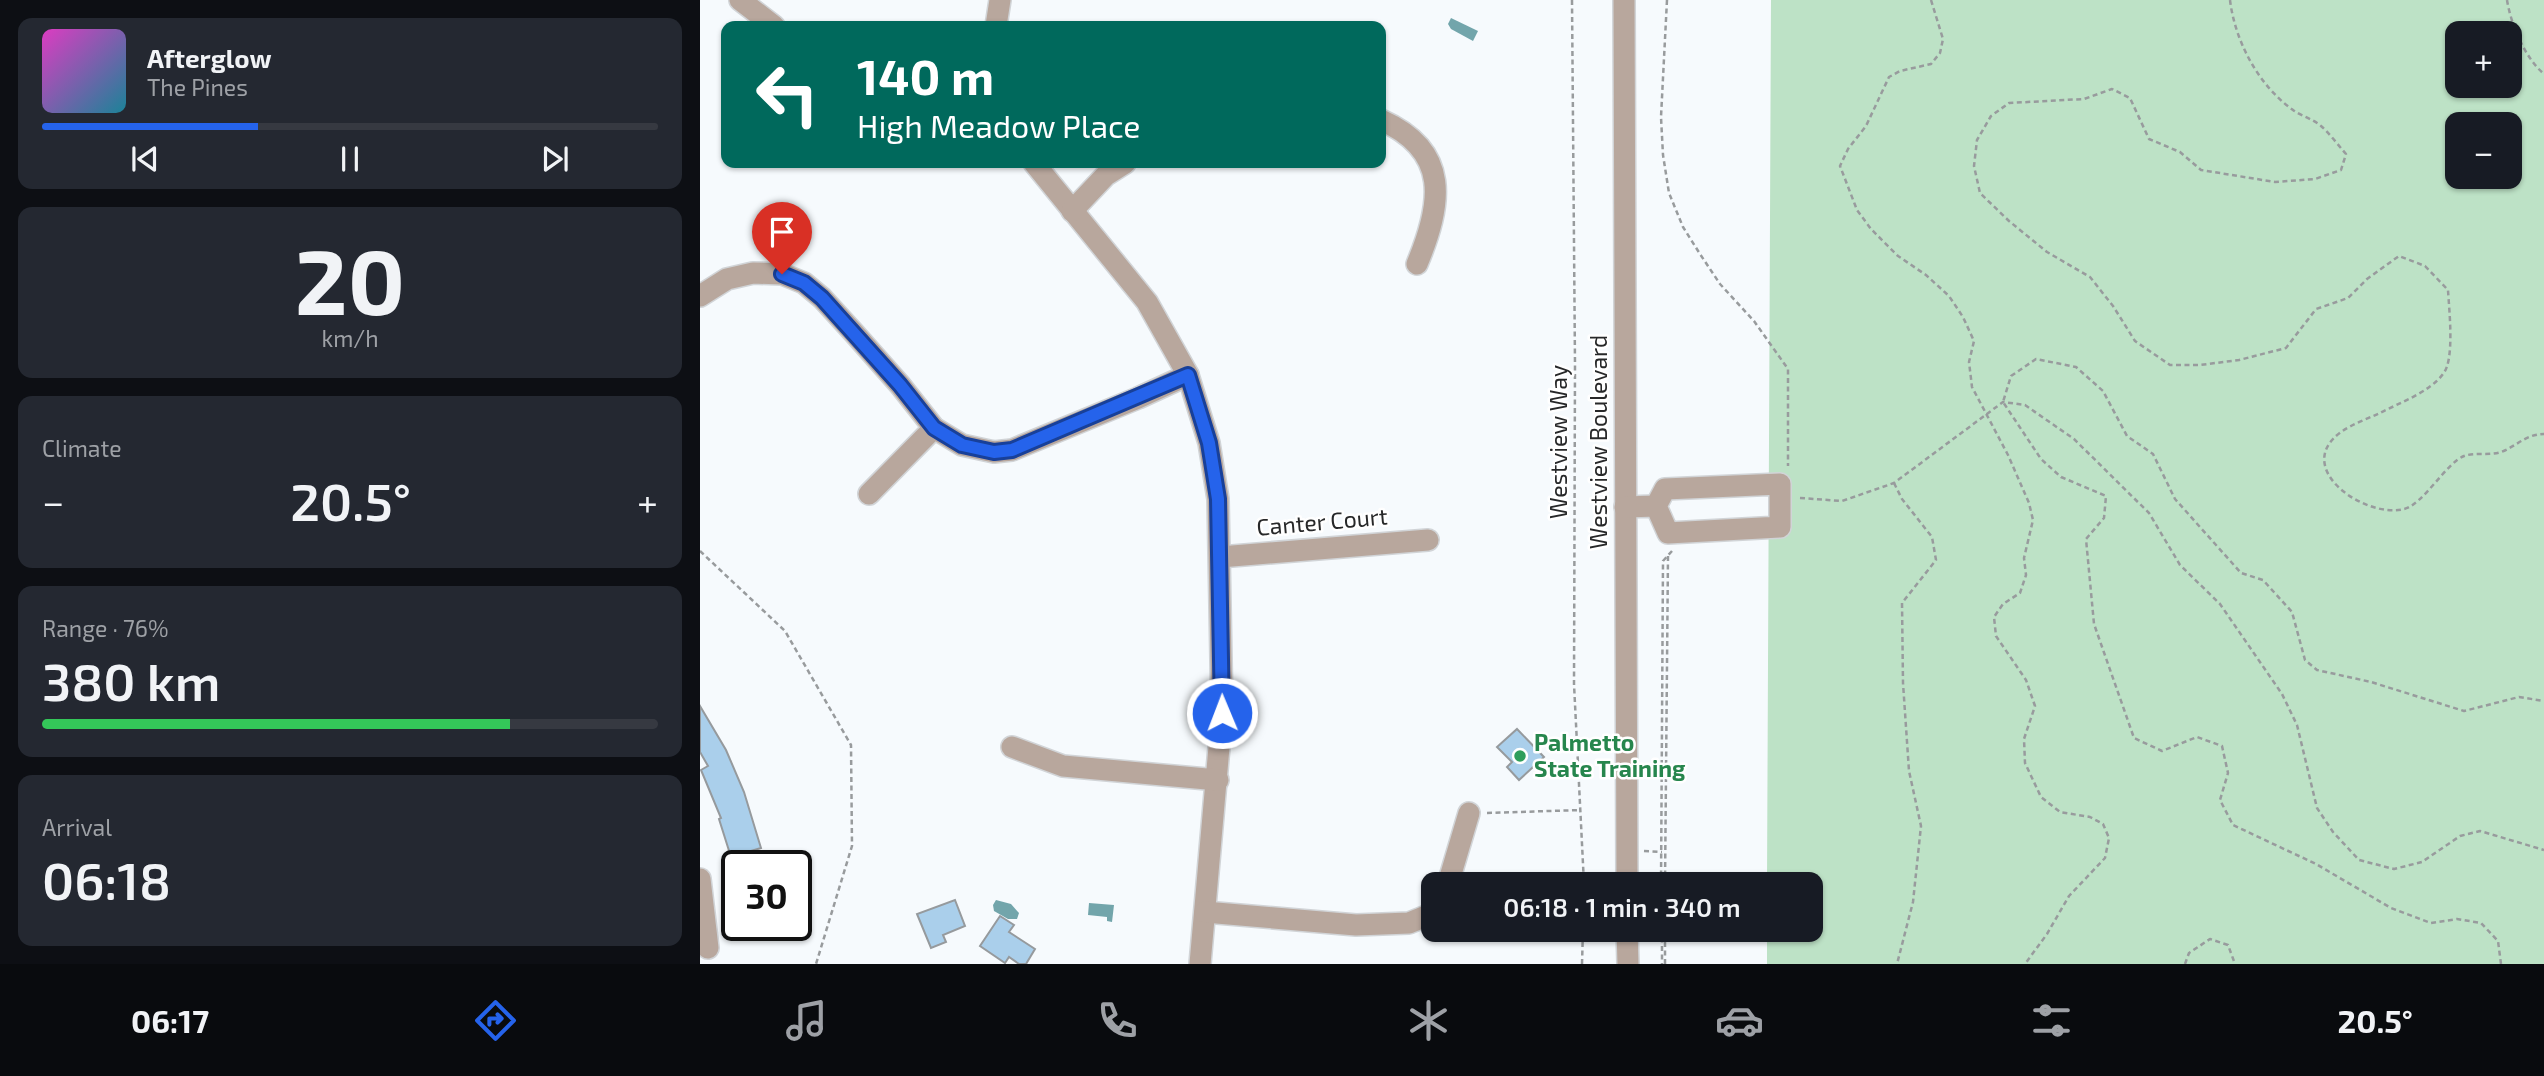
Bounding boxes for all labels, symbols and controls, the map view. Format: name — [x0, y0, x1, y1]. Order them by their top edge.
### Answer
map controls — [2445, 21, 2522, 189]
button: + — [2445, 21, 2522, 98]
text: Afterglow — [147, 42, 272, 73]
text: 140 m — [857, 46, 994, 105]
icon: left — [742, 49, 833, 140]
text: The Pines — [147, 73, 248, 101]
text: High Meadow Place — [857, 106, 1141, 144]
button: − — [2445, 112, 2522, 189]
icon: previous — [126, 140, 164, 178]
icon: pause — [331, 140, 369, 178]
icon: next — [536, 140, 574, 178]
pin — [752, 202, 812, 274]
icon: arrive — [763, 213, 801, 251]
text: 20 — [295, 224, 405, 333]
text: km/h — [321, 324, 379, 352]
street label: Westview Boulevard — [1584, 335, 1612, 549]
street label: Westview Way — [1544, 365, 1572, 519]
text: Climate — [42, 434, 122, 462]
text: 20.5° — [290, 469, 411, 531]
text: − — [42, 478, 64, 524]
text: + — [637, 478, 658, 524]
street label: Canter Court — [1255, 501, 1389, 541]
text: Range · 76% — [42, 614, 168, 642]
text: 380 km — [42, 649, 221, 711]
position arrow — [1185, 676, 1259, 750]
place label: Palmetto State Training — [1534, 728, 1686, 782]
marker: Palmetto State Training — [1512, 748, 1528, 764]
text: Arrival — [42, 813, 112, 841]
text: 06:18 — [42, 848, 171, 910]
speed limit sign: 30 — [721, 850, 812, 941]
text: 06:18 · 1 min · 340 m — [1503, 891, 1741, 922]
icon: directions — [471, 996, 520, 1045]
icon: music — [782, 996, 831, 1045]
icon: phone — [1093, 996, 1142, 1045]
icon: climate — [1404, 996, 1453, 1045]
icon: car — [1715, 996, 1764, 1045]
icon: filters — [2027, 996, 2076, 1045]
text: 06:17 — [131, 1001, 209, 1039]
text: 20.5° — [2338, 1001, 2413, 1039]

